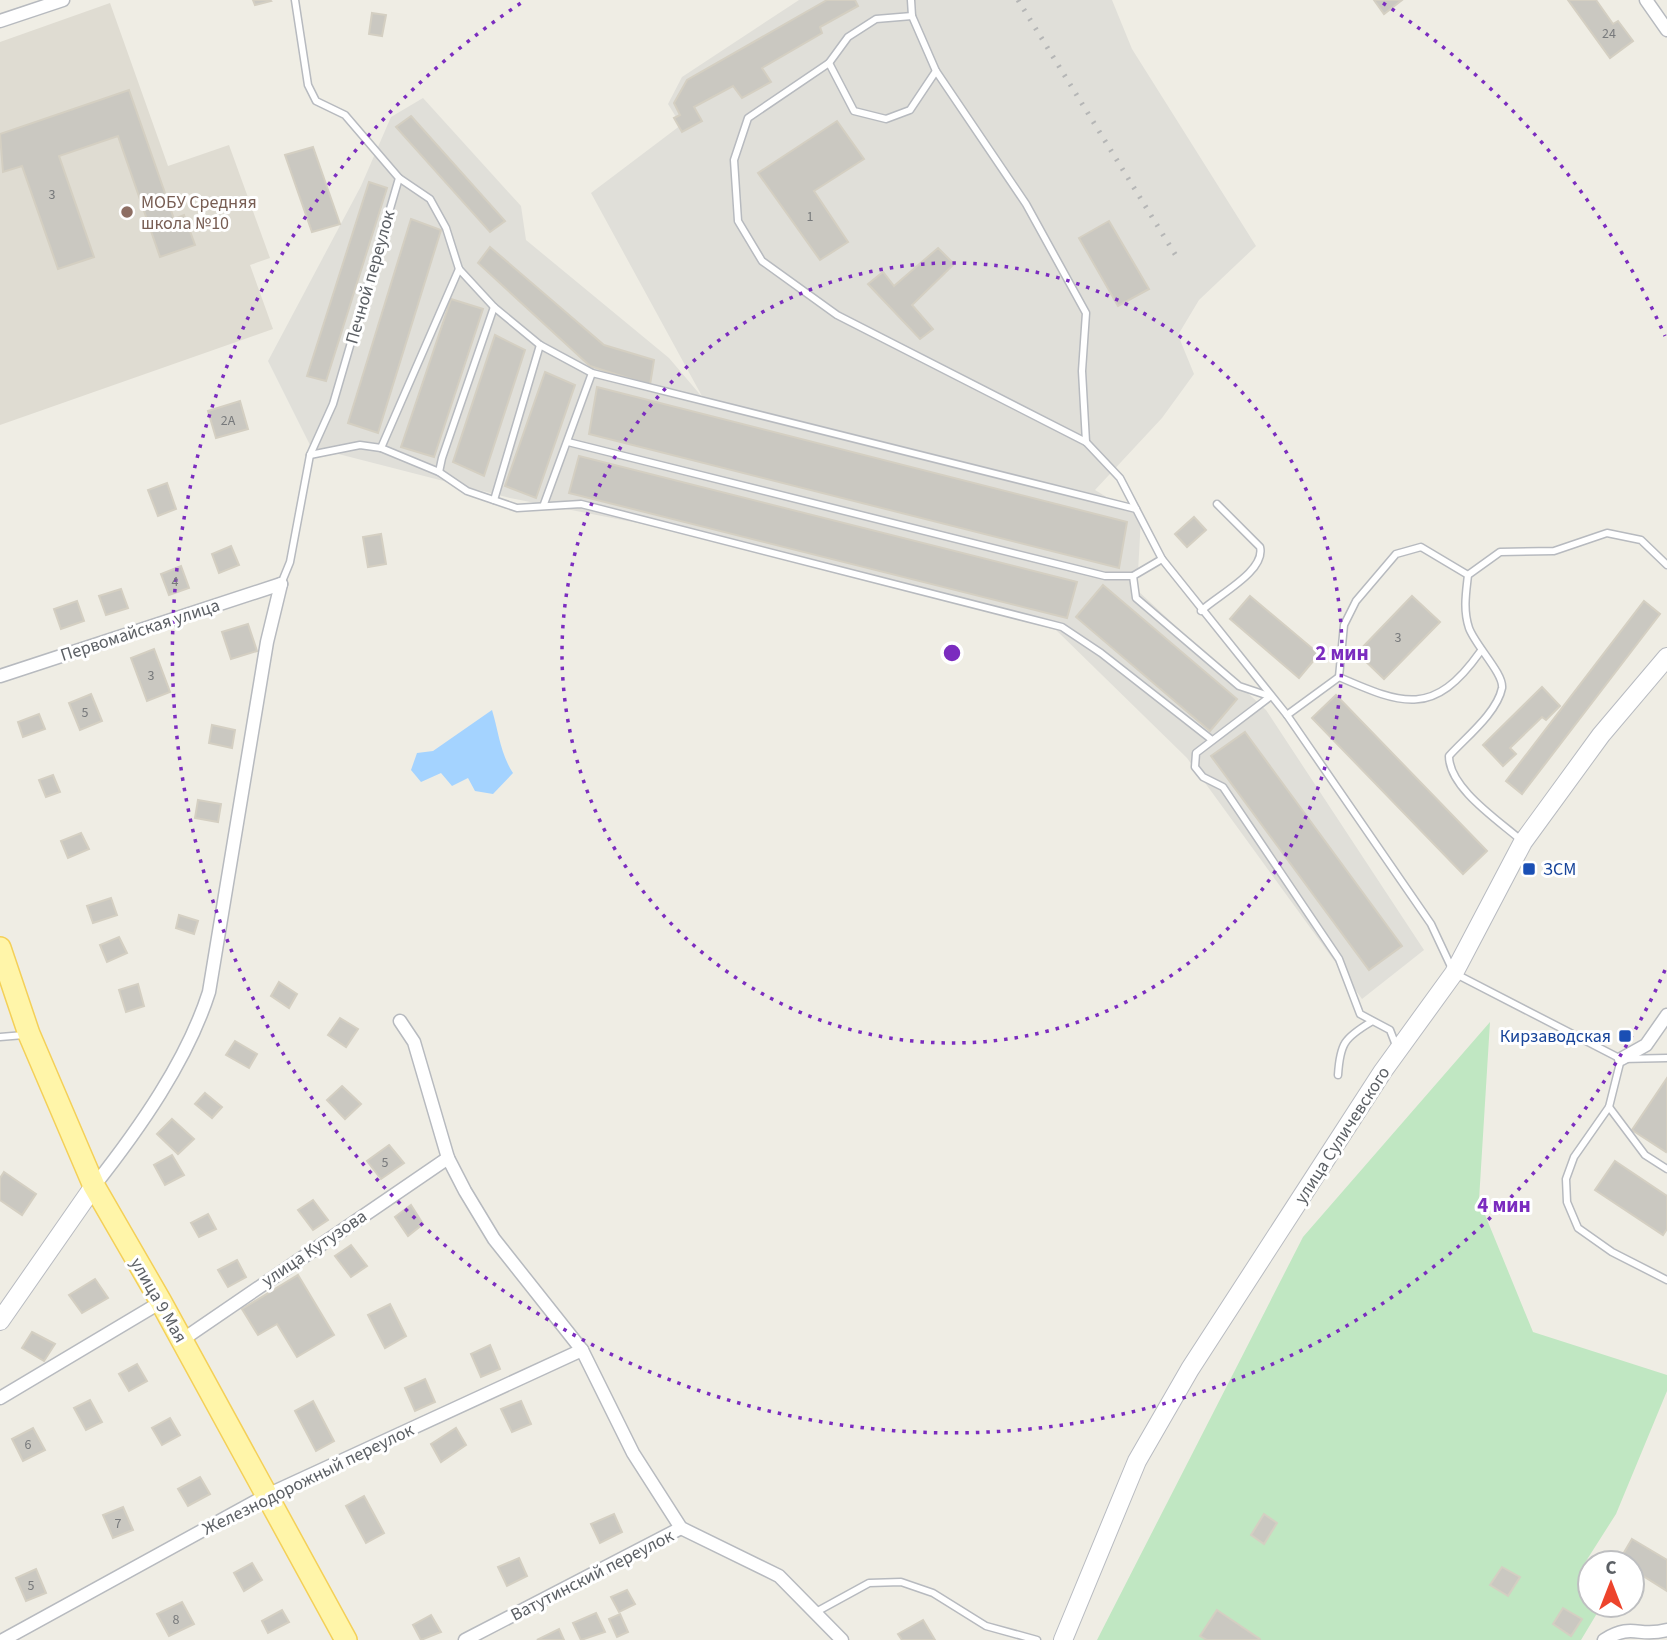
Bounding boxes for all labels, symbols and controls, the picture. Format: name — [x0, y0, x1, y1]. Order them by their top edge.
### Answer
house number: 24 — [1602, 24, 1616, 44]
house number: 3 — [49, 185, 56, 205]
place label: МОБУ Средняя школа №10 — [141, 190, 257, 236]
marker: МОБУ Средняя школа №10 — [119, 204, 135, 220]
street label: Печной переулок — [339, 207, 402, 347]
house number: 1 — [807, 207, 814, 227]
house number: 2А — [221, 411, 236, 431]
house number: 4 — [172, 572, 179, 592]
street label: Первомайская улица — [57, 593, 223, 668]
house number: 3 — [1395, 628, 1402, 648]
text: 2 мин — [1315, 638, 1369, 668]
centre of rings — [940, 641, 964, 665]
house number: 3 — [148, 666, 155, 686]
house number: 5 — [82, 703, 89, 723]
place label: ЗСМ — [1543, 857, 1576, 882]
marker: ЗСМ — [1521, 861, 1537, 877]
place label: Кирзаводская — [1500, 1024, 1611, 1049]
marker: Кирзаводская — [1617, 1028, 1633, 1044]
street label: улица Суличевского — [1289, 1062, 1396, 1209]
house number: 5 — [382, 1153, 389, 1173]
text: 4 мин — [1477, 1190, 1531, 1220]
street label: улица Кутузова — [257, 1204, 372, 1293]
street label: улица 9 Мая — [124, 1253, 193, 1348]
street label: Железнодорожный переулок — [198, 1417, 418, 1542]
house number: 6 — [25, 1435, 32, 1455]
house number: 7 — [115, 1514, 122, 1534]
street label: Ватутинский переулок — [506, 1523, 678, 1627]
north arrow — [1576, 1549, 1646, 1619]
text: С — [1605, 1555, 1617, 1582]
house number: 5 — [28, 1576, 35, 1596]
house number: 8 — [173, 1610, 180, 1630]

